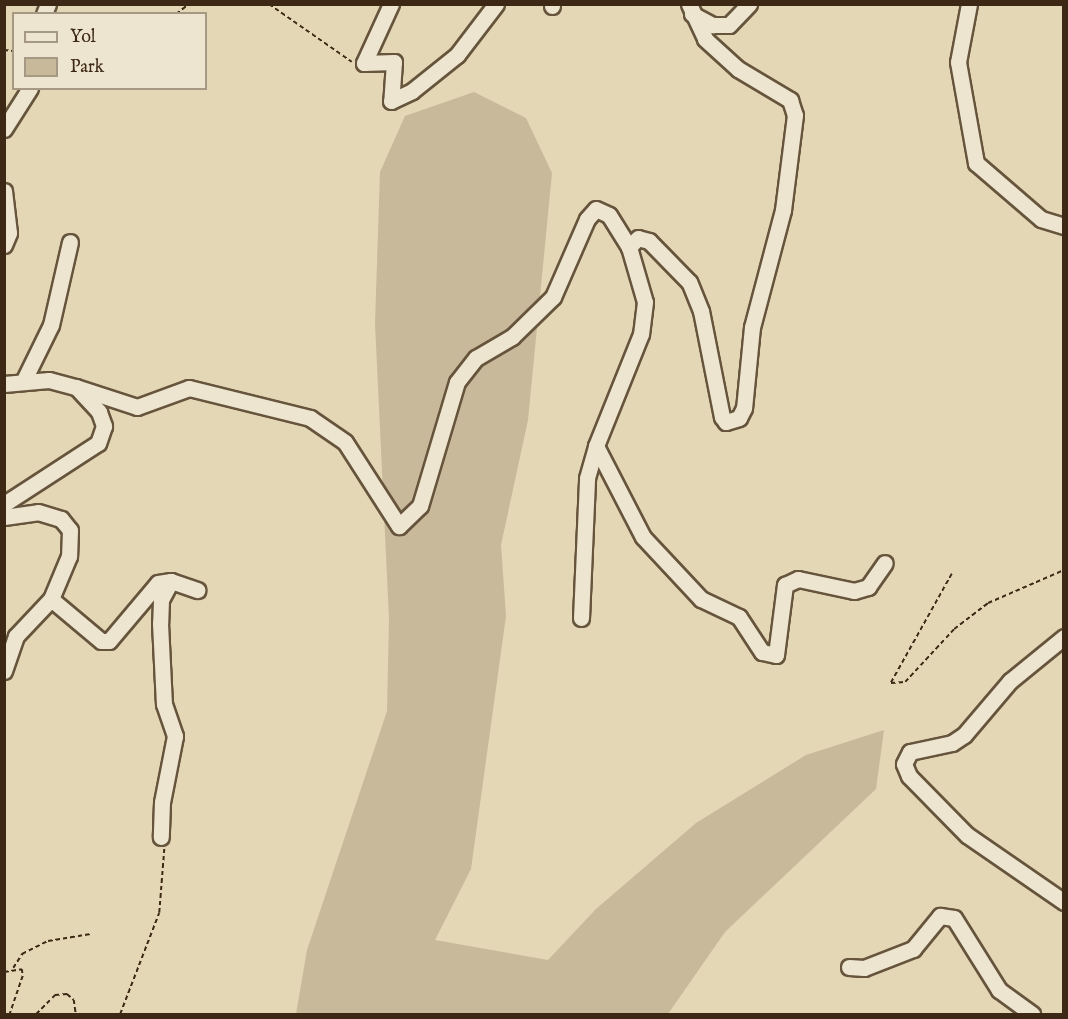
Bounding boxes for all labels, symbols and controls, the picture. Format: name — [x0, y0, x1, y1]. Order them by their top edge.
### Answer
legend — [12, 12, 207, 90]
text: Yol — [70, 26, 96, 49]
text: Park — [70, 56, 104, 79]

